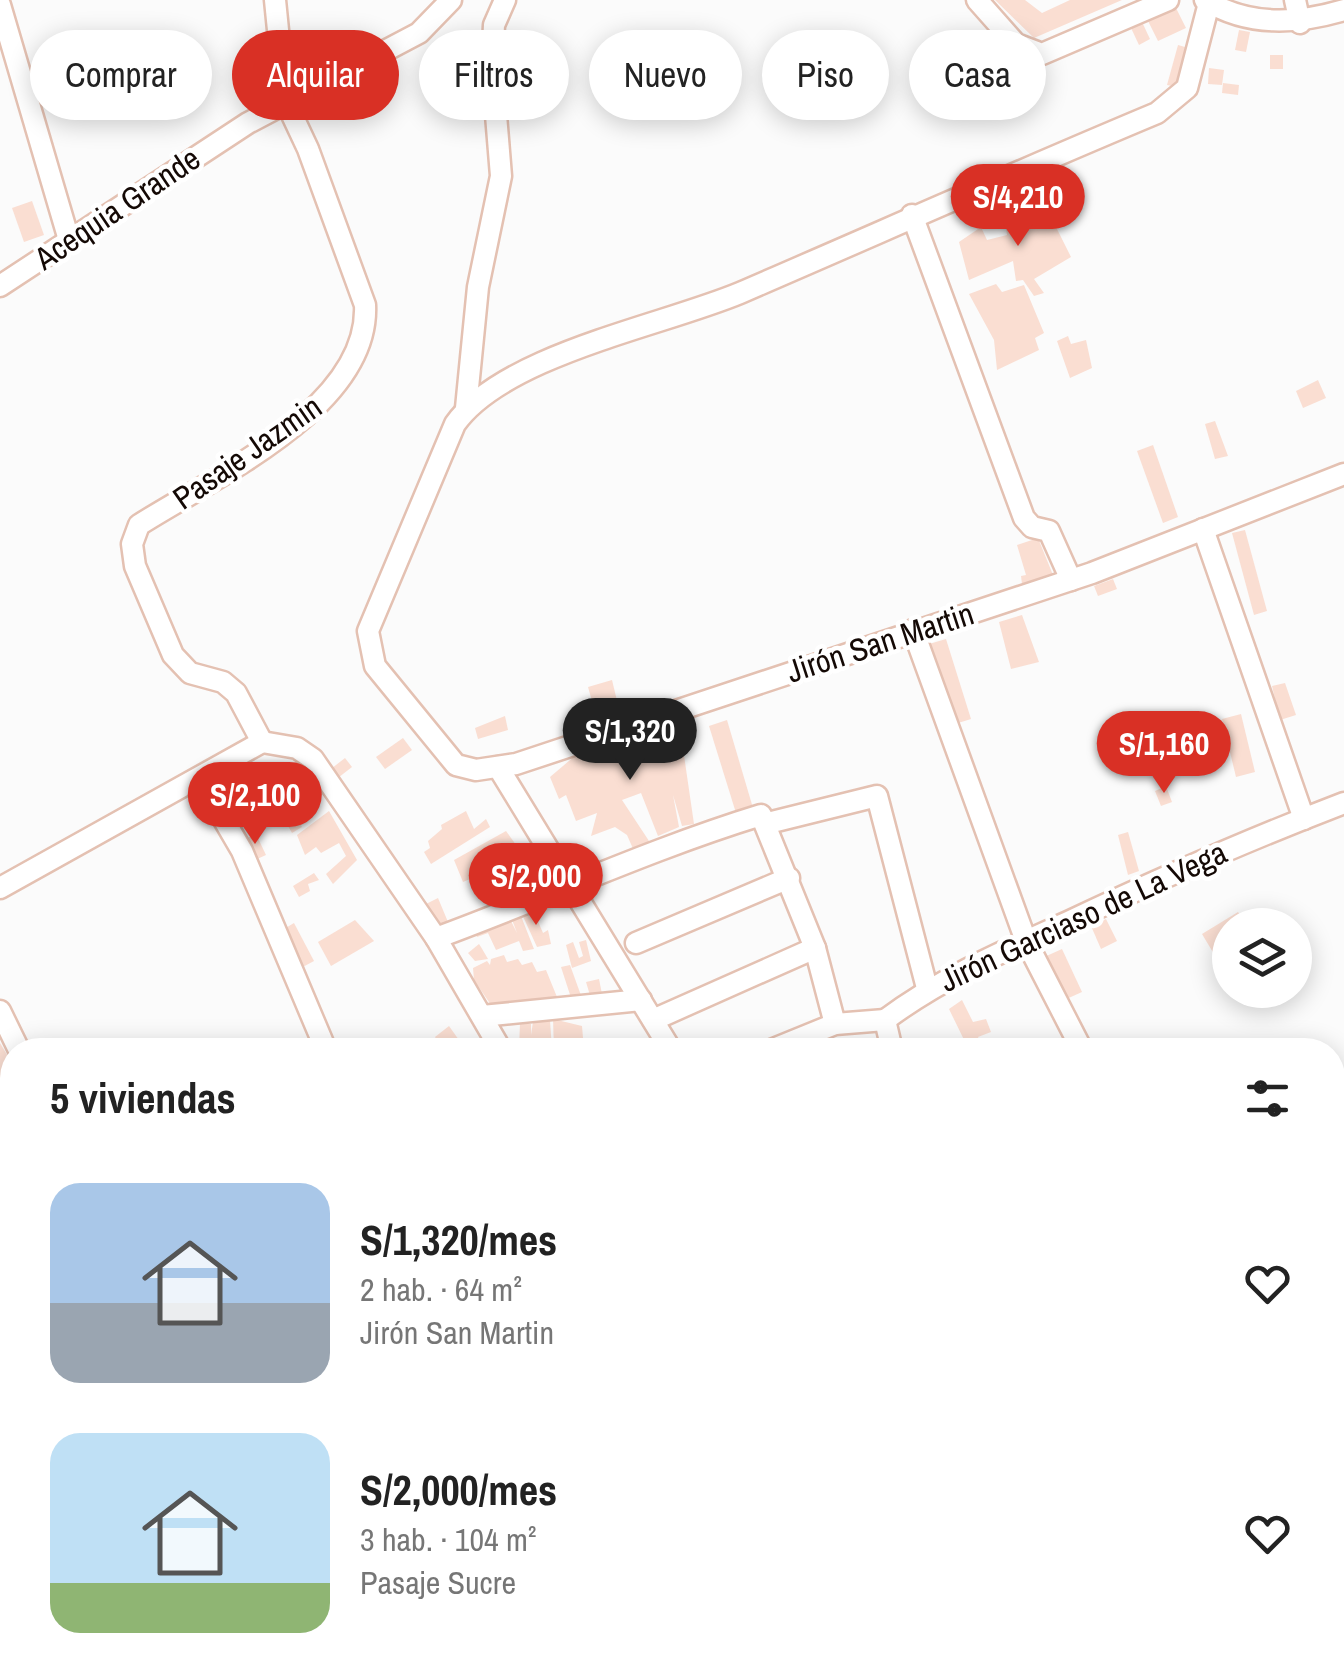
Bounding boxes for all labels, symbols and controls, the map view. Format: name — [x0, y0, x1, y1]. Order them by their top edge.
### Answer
chip: Comprar — [30, 30, 212, 120]
chip: Alquilar — [232, 30, 399, 120]
chip: Filtros — [419, 30, 569, 120]
chip: Nuevo — [589, 30, 742, 120]
chip: Piso — [762, 30, 889, 120]
chip: Casa — [909, 30, 1046, 120]
street label: Acequia Grande — [25, 137, 208, 280]
pin: S/4,210 — [926, 164, 1110, 249]
text: S/4,210 — [973, 175, 1063, 218]
street label: Pasaje Jazmin — [164, 385, 330, 519]
street label: Jirón San Martin — [781, 592, 979, 692]
pin: S/1,320 — [538, 698, 722, 783]
text: S/1,320 — [585, 709, 675, 752]
pin: S/1,160 — [1072, 711, 1256, 796]
text: S/1,160 — [1119, 722, 1209, 765]
pin: S/2,100 — [163, 762, 347, 847]
text: S/2,100 — [210, 773, 300, 816]
street label: Jirón Garciaso de La Vega — [932, 830, 1234, 1001]
pin: S/2,000 — [444, 843, 628, 928]
text: S/2,000 — [491, 854, 581, 897]
map controls — [1212, 908, 1312, 1008]
button: layers — [1212, 908, 1312, 1008]
text: 5 viviendas — [50, 1070, 236, 1126]
icon: filters — [1240, 1071, 1295, 1126]
text: S/1,320/mes — [360, 1212, 557, 1268]
icon: home — [130, 1223, 250, 1343]
icon: heart — [1240, 1256, 1295, 1311]
text: 2 hab. · 64 m² — [360, 1268, 522, 1311]
text: Jirón San Martin — [360, 1311, 554, 1354]
text: S/2,000/mes — [360, 1462, 557, 1518]
icon: home — [130, 1473, 250, 1593]
icon: heart — [1240, 1506, 1295, 1561]
text: 3 hab. · 104 m² — [360, 1518, 537, 1561]
text: Pasaje Sucre — [360, 1561, 516, 1604]

